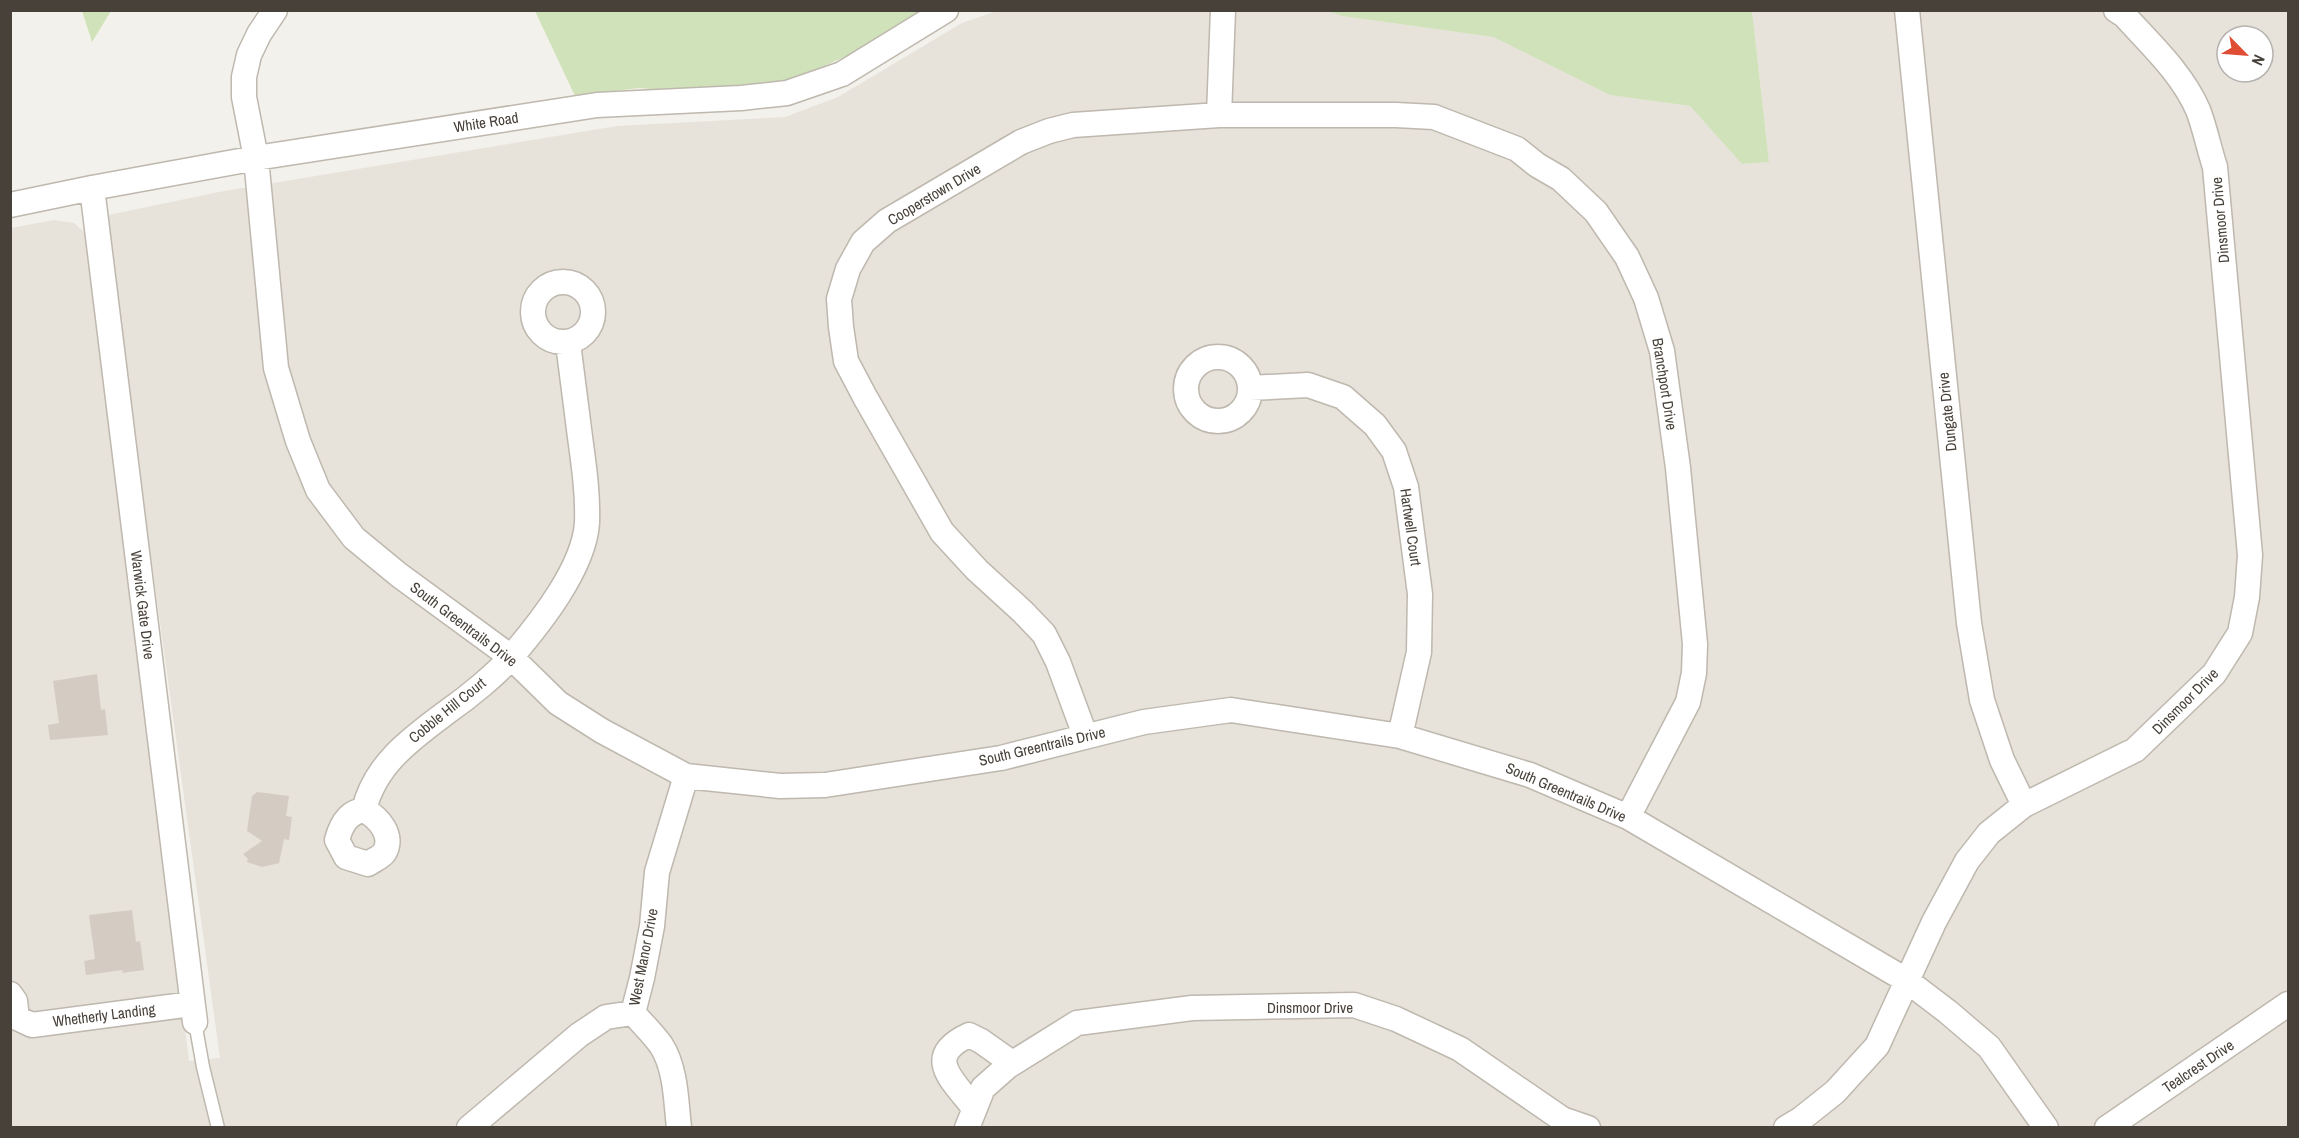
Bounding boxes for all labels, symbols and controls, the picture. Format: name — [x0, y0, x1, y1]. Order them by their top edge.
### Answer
north arrow — [2215, 24, 2275, 84]
text: N — [2247, 51, 2271, 69]
street label: White Road — [452, 107, 520, 137]
street label: Cooperstown Drive — [883, 158, 985, 230]
street label: Dinsmoor Drive — [2206, 176, 2234, 264]
street label: Branchport Drive — [1647, 336, 1683, 432]
street label: Dungate Drive — [1932, 371, 1962, 453]
street label: Hartwell Court — [1395, 487, 1427, 568]
street label: Warwick Gate Drive — [126, 549, 160, 661]
street label: South Greentrails Drive — [406, 577, 522, 671]
street label: Dinsmoor Drive — [2147, 663, 2223, 739]
street label: Cobble Hill Court — [404, 672, 490, 748]
street label: South Greentrails Drive — [977, 721, 1107, 771]
street label: South Greentrails Drive — [1502, 757, 1630, 827]
street label: West Manor Drive — [623, 906, 663, 1008]
street label: Dinsmoor Drive — [1267, 997, 1353, 1018]
street label: Whetherly Landing — [51, 998, 157, 1032]
street label: Tealcrest Drive — [2158, 1034, 2238, 1098]

